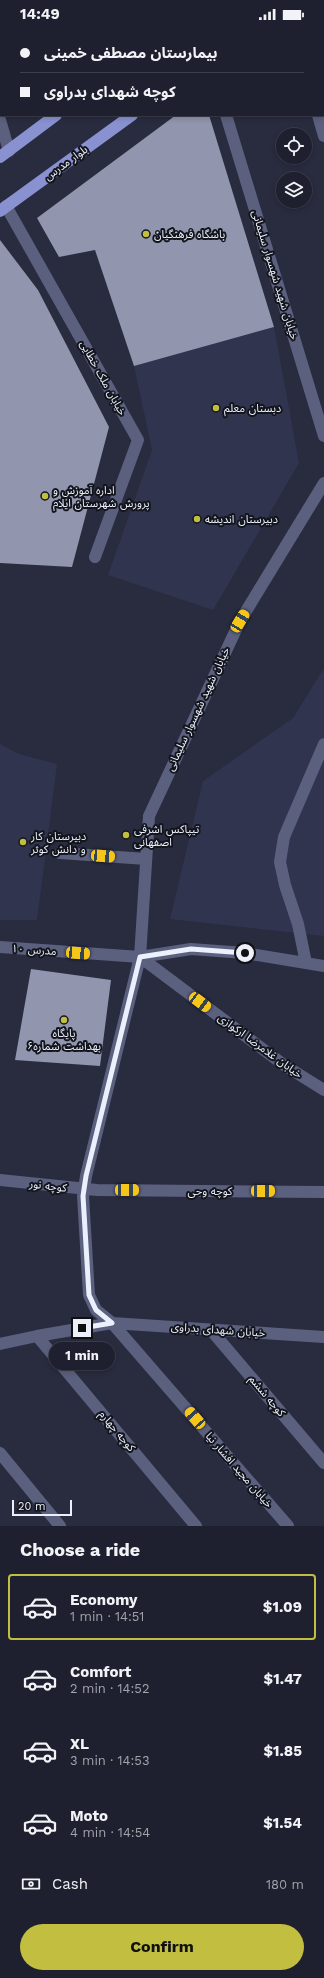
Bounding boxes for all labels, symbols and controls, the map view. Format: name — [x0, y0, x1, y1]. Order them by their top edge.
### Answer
text: 14:49 — [20, 5, 60, 23]
text: بیمارستان مصطفی خمینی — [44, 44, 217, 62]
text: کوچه شهدای بدراوی — [44, 83, 176, 101]
map controls — [276, 128, 312, 208]
button: locate — [276, 128, 312, 164]
street label: بلوار مدرس — [42, 143, 90, 183]
button: layers — [276, 172, 312, 208]
street label: خیابان شهید شهسوار سلیمانی — [249, 209, 301, 342]
place label: باشگاه فرهنگیان — [154, 228, 225, 241]
marker: باشگاه فرهنگیان — [141, 229, 151, 239]
street label: خیابان ملک خطایی — [77, 338, 129, 418]
place label: دبستان معلم — [224, 402, 281, 417]
marker: دبستان معلم — [211, 403, 221, 413]
place label: اداره آموزش و پرورش شهرستان ایلام — [53, 484, 150, 511]
marker: اداره آموزش و پرورش شهرستان ایلام — [40, 491, 50, 501]
place label: دبیرستان اندیشه — [205, 513, 278, 526]
marker: دبیرستان اندیشه — [192, 514, 202, 524]
car — [229, 608, 251, 634]
street label: خیابان شهید شهسوار سلیمانی — [164, 645, 233, 773]
place label: تیپاکس اشرفی اصفهانی — [134, 823, 199, 849]
place label: دبیرستان کار و دانش کوثر — [30, 830, 86, 856]
marker: تیپاکس اشرفی اصفهانی — [121, 830, 131, 840]
marker: دبیرستان کار و دانش کوثر — [18, 837, 28, 847]
car — [91, 849, 115, 863]
street label: مدرس ۱۰ — [11, 942, 57, 958]
route start — [236, 944, 254, 962]
car — [66, 946, 90, 960]
car — [187, 990, 213, 1014]
street label: خیابان غلامرضا ارکوازی — [215, 1011, 305, 1081]
marker: پایگاه بهداشت شماره۶ — [59, 1015, 69, 1025]
place label: پایگاه بهداشت شماره۶ — [27, 1027, 101, 1053]
street label: کوچه نور — [27, 1177, 68, 1196]
car — [115, 1184, 139, 1196]
street label: کوچه وحی — [188, 1185, 233, 1199]
car — [251, 1185, 275, 1197]
route end — [73, 1319, 91, 1337]
street label: خیابان شهدای بدراوی — [170, 1320, 266, 1340]
callout: 1 min — [49, 1342, 115, 1370]
text: 1 min — [65, 1348, 99, 1363]
street label: کوچه ششم — [245, 1373, 288, 1421]
car — [183, 1405, 207, 1431]
street label: کوچه چهارم — [95, 1408, 138, 1455]
street label: خیابان مجید افشار نیا — [203, 1430, 276, 1511]
scale bar — [12, 1498, 72, 1517]
text: 20 m — [18, 1500, 46, 1513]
text: Choose a ride — [20, 1539, 140, 1560]
icon: car — [22, 1589, 58, 1625]
text: Economy — [70, 1591, 137, 1609]
text: $1.09 — [263, 1598, 302, 1616]
text: 1 min · 14:51 — [70, 1609, 144, 1624]
icon: car — [22, 1661, 58, 1697]
text: Comfort — [70, 1663, 131, 1681]
text: $1.47 — [264, 1670, 302, 1688]
text: 2 min · 14:52 — [70, 1681, 149, 1696]
icon: car — [22, 1733, 58, 1769]
text: XL — [70, 1735, 89, 1753]
text: $1.85 — [263, 1742, 302, 1760]
text: 3 min · 14:53 — [70, 1753, 149, 1768]
icon: car — [22, 1805, 58, 1841]
text: Moto — [70, 1807, 108, 1825]
text: $1.54 — [263, 1814, 302, 1832]
text: 4 min · 14:54 — [70, 1825, 150, 1840]
icon: cash — [20, 1873, 42, 1895]
text: Cash — [52, 1875, 88, 1893]
text: 180 m — [266, 1877, 304, 1892]
button: Confirm — [20, 1924, 304, 1970]

